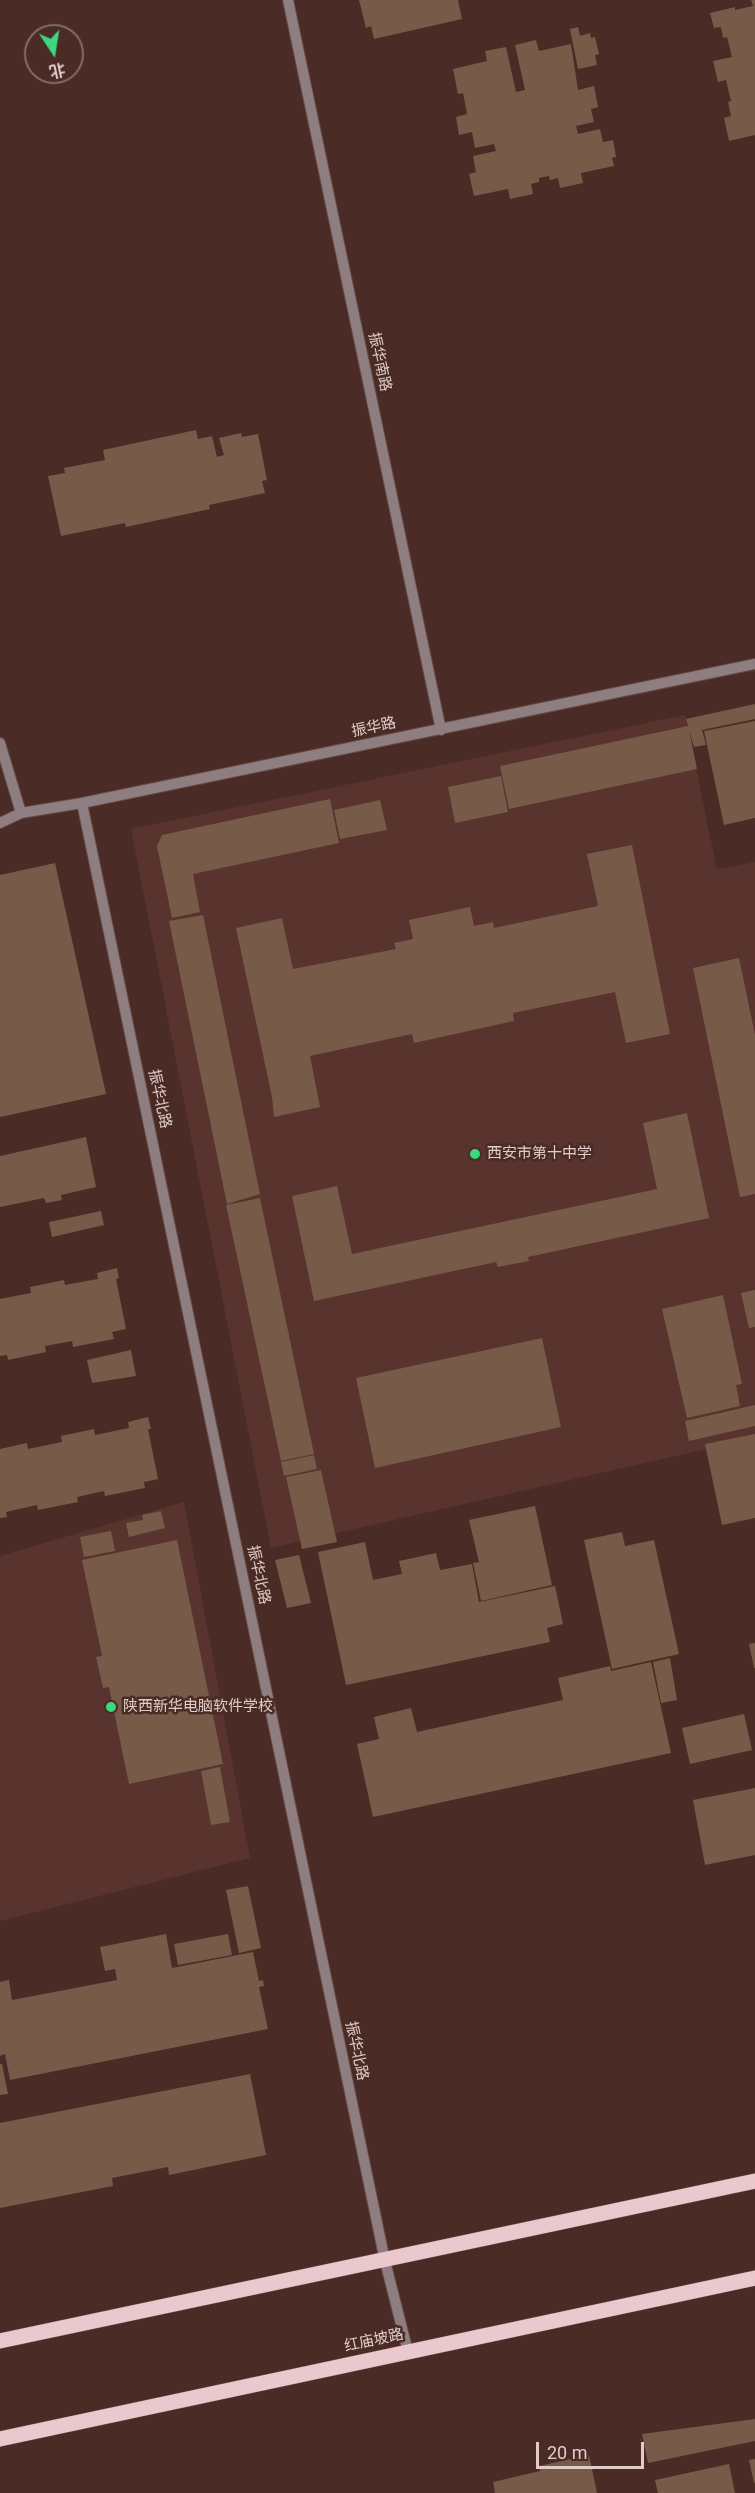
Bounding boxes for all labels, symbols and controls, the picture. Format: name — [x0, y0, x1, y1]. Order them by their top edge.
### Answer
north arrow — [24, 24, 84, 84]
text: 北 — [48, 59, 67, 81]
street label: 振华南路 — [364, 331, 394, 393]
street label: 振华路 — [350, 715, 398, 741]
street label: 振华北路 — [144, 1068, 174, 1130]
place label: 西安市第十中学 — [487, 1145, 592, 1163]
marker: 西安市第十中学 — [468, 1147, 482, 1161]
street label: 振华北路 — [243, 1544, 273, 1606]
place label: 陕西新华电脑软件学校 — [123, 1698, 273, 1716]
marker: 陕西新华电脑软件学校 — [104, 1700, 118, 1714]
street label: 振华北路 — [341, 2020, 371, 2082]
street label: 红庙坡路 — [343, 2326, 405, 2356]
scale bar — [539, 2430, 647, 2468]
text: 20 m — [547, 2442, 587, 2463]

